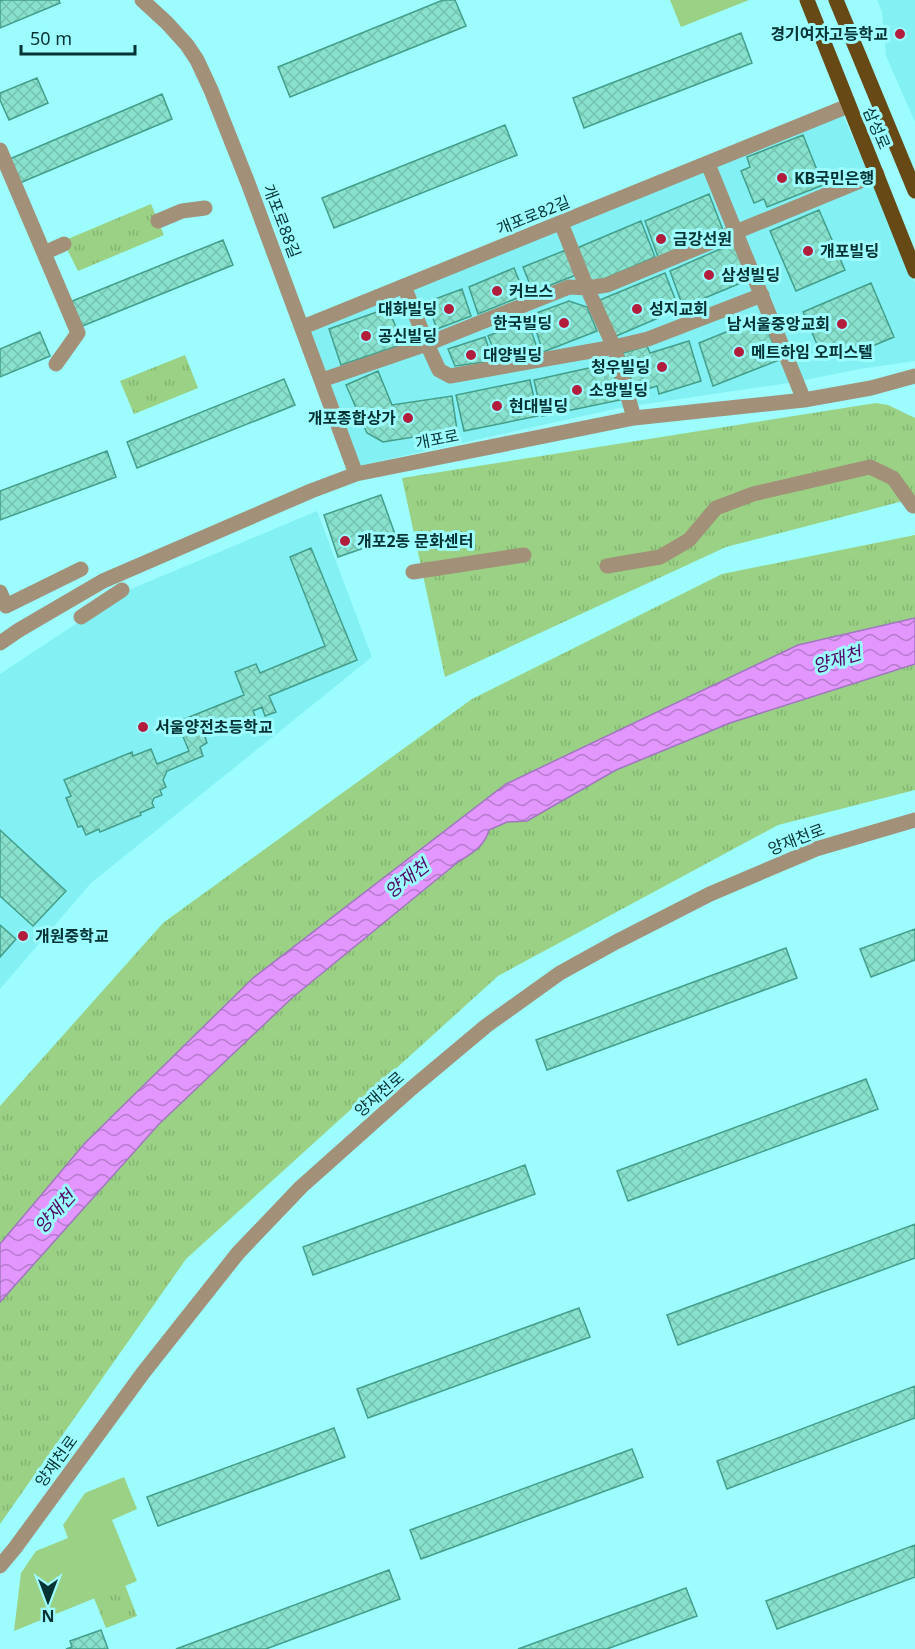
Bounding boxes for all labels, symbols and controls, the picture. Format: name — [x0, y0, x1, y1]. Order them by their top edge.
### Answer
scale bar — [21, 18, 135, 56]
place label: 경기여자고등학교 — [770, 23, 888, 45]
text: 50 m — [30, 26, 72, 50]
marker: 경기여자고등학교 — [893, 27, 907, 41]
street label: 삼성로 — [858, 103, 896, 153]
place label: KB국민은행 — [794, 167, 874, 189]
marker: KB국민은행 — [775, 171, 789, 185]
street label: 개포로88길 — [258, 181, 306, 261]
street label: 개포로82길 — [493, 190, 573, 240]
place label: 금강선원 — [673, 228, 732, 250]
marker: 금강선원 — [654, 232, 668, 246]
place label: 개포빌딩 — [820, 240, 879, 262]
marker: 개포빌딩 — [801, 244, 815, 258]
place label: 삼성빌딩 — [721, 264, 780, 286]
marker: 삼성빌딩 — [702, 268, 716, 282]
place label: 커브스 — [509, 280, 553, 302]
marker: 커브스 — [490, 284, 504, 298]
place label: 대화빌딩 — [378, 298, 437, 320]
place label: 성지교회 — [649, 298, 708, 320]
marker: 대화빌딩 — [442, 302, 456, 316]
marker: 성지교회 — [630, 302, 644, 316]
place label: 한국빌딩 — [493, 312, 552, 334]
place label: 남서울중앙교회 — [727, 313, 830, 335]
marker: 한국빌딩 — [557, 316, 571, 330]
marker: 남서울중앙교회 — [835, 317, 849, 331]
place label: 공신빌딩 — [378, 325, 437, 347]
marker: 공신빌딩 — [359, 329, 373, 343]
place label: 메트하임 오피스텔 — [751, 341, 873, 363]
place label: 대양빌딩 — [483, 344, 542, 366]
marker: 메트하임 오피스텔 — [732, 345, 746, 359]
marker: 대양빌딩 — [464, 348, 478, 362]
place label: 청우빌딩 — [591, 356, 650, 378]
marker: 청우빌딩 — [655, 360, 669, 374]
place label: 소망빌딩 — [589, 379, 648, 401]
marker: 소망빌딩 — [570, 383, 584, 397]
place label: 현대빌딩 — [509, 395, 568, 417]
marker: 현대빌딩 — [490, 399, 504, 413]
place label: 개포종합상가 — [308, 407, 396, 429]
marker: 개포종합상가 — [401, 411, 415, 425]
street label: 개포로 — [413, 424, 461, 454]
place label: 개포2동 문화센터 — [357, 530, 473, 552]
marker: 개포2동 문화센터 — [338, 534, 352, 548]
water label: 양재천 — [809, 640, 866, 678]
place label: 서울양전초등학교 — [155, 716, 273, 738]
marker: 서울양전초등학교 — [136, 720, 150, 734]
street label: 양재천로 — [765, 818, 828, 860]
water label: 양재천 — [379, 852, 435, 903]
place label: 개원중학교 — [35, 925, 109, 947]
marker: 개원중학교 — [16, 929, 30, 943]
street label: 양재천로 — [350, 1066, 409, 1122]
water label: 양재천 — [29, 1183, 81, 1238]
street label: 양재천로 — [30, 1430, 82, 1491]
north arrow — [18, 1571, 78, 1631]
text: N — [41, 1605, 55, 1627]

